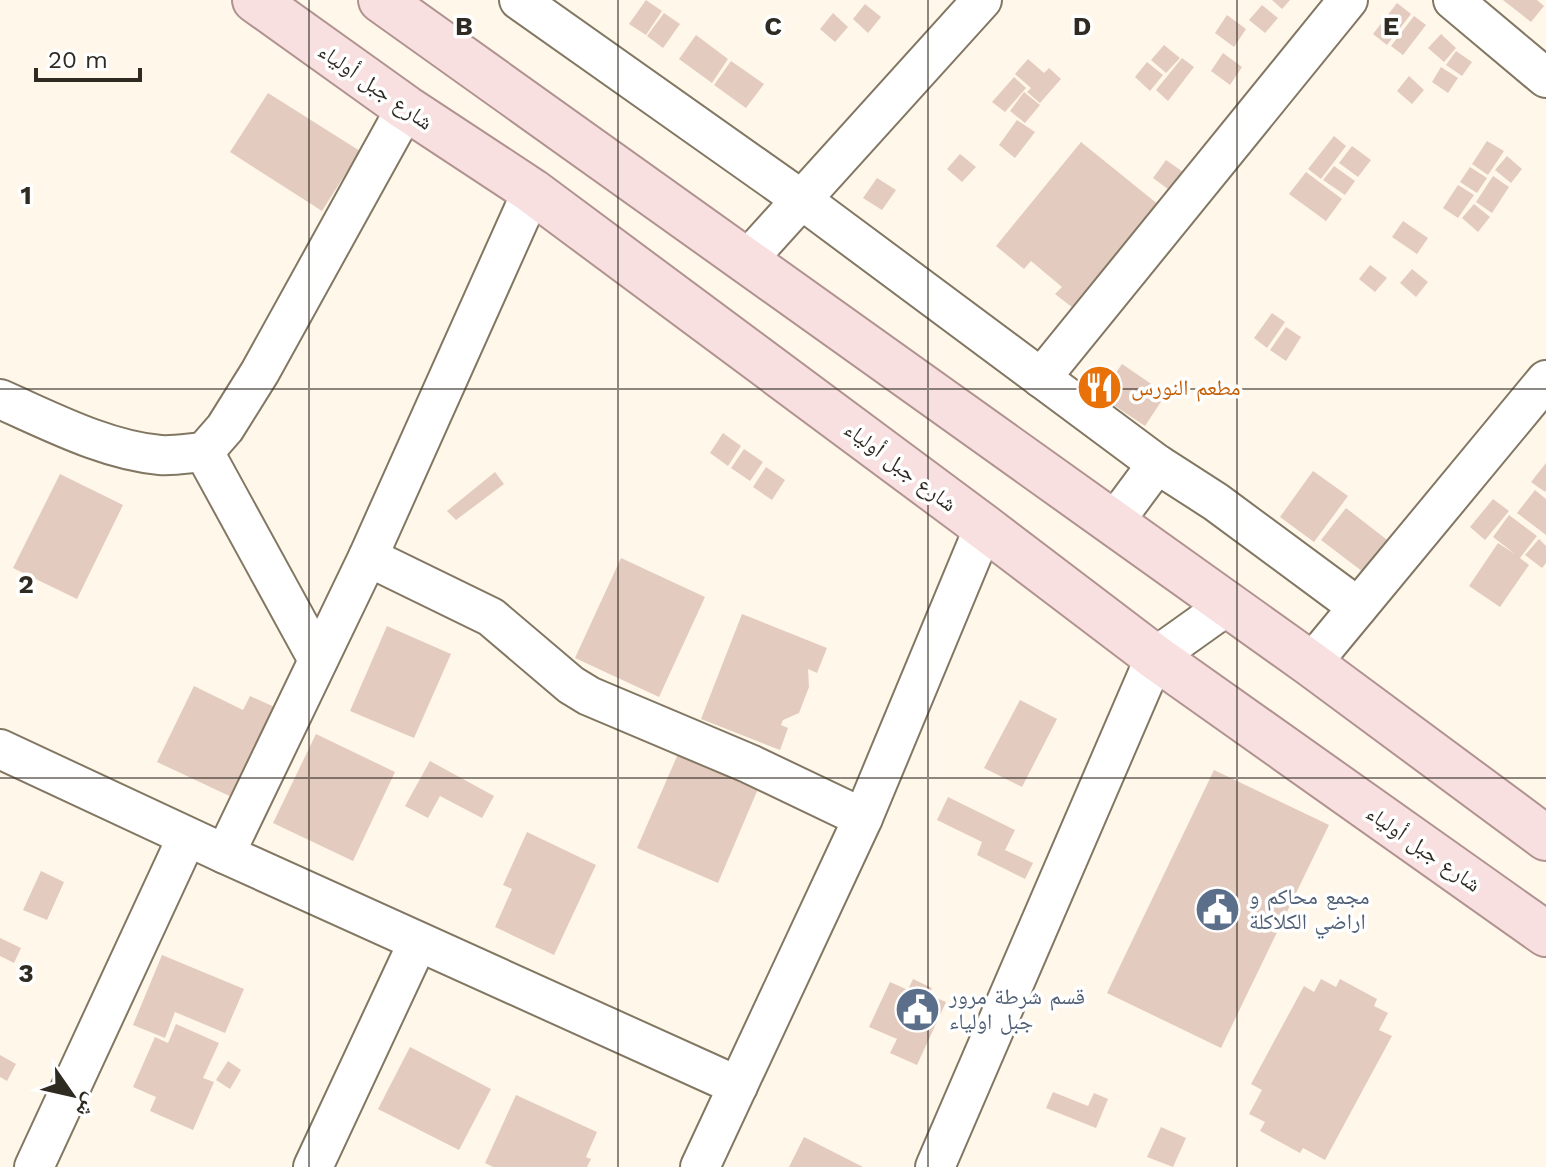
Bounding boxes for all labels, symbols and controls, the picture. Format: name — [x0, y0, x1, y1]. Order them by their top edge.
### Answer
text: B — [455, 11, 473, 41]
text: C — [764, 11, 782, 41]
text: D — [1073, 11, 1091, 41]
text: E — [1383, 11, 1399, 41]
scale bar — [36, 32, 140, 82]
street label: شارع جبل أولياء — [313, 37, 438, 136]
text: 20 m — [48, 46, 108, 74]
text: 1 — [20, 180, 32, 210]
restaurant icon: مطعم النورس — [1076, 363, 1124, 411]
place label: مطعم النورس — [1131, 375, 1241, 402]
street label: شارع جبل أولياء — [839, 416, 962, 517]
text: 2 — [18, 569, 34, 599]
street label: شارع جبل أولياء — [1361, 799, 1486, 898]
place label: مجمع محاكم و اراضي الكلاكلة — [1249, 884, 1370, 939]
public building icon: مجمع محاكم و اراضي الكلاكلة — [1194, 885, 1242, 933]
text: 3 — [18, 958, 34, 988]
place label: قسم شرطة مرور جبل اولياء — [948, 984, 1085, 1035]
public building icon: قسم شرطة مرور جبل اولياء — [894, 985, 942, 1033]
north arrow — [32, 1055, 112, 1135]
text: ش — [70, 1089, 105, 1123]

